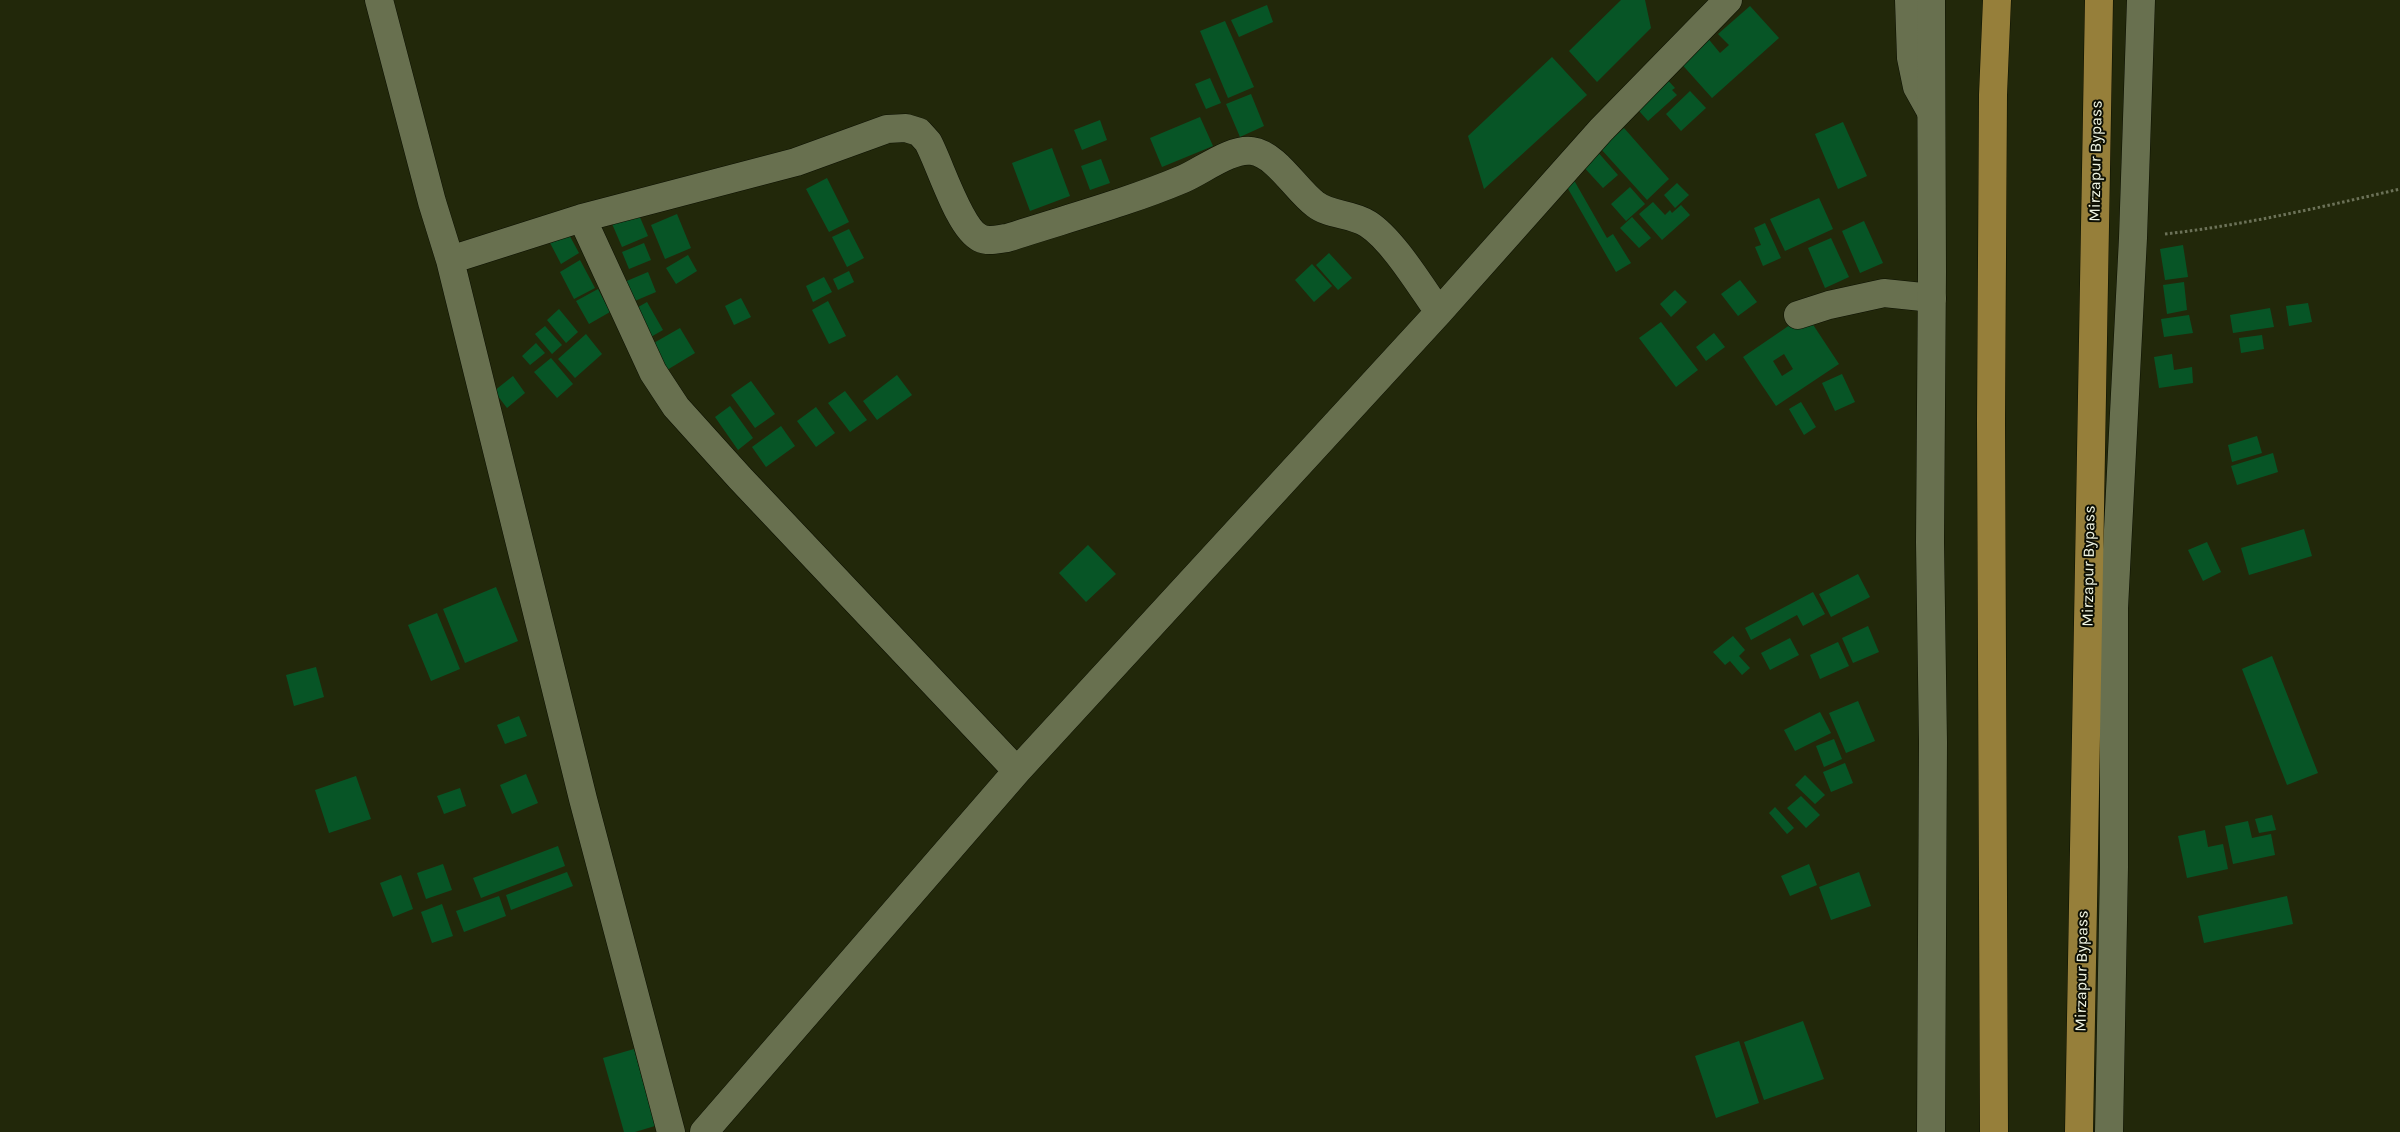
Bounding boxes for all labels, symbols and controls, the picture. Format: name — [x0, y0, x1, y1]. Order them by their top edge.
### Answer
street label: Mirzapur Bypass — [2085, 100, 2107, 222]
street label: Mirzapur Bypass — [2078, 505, 2100, 627]
street label: Mirzapur Bypass — [2071, 910, 2093, 1032]

